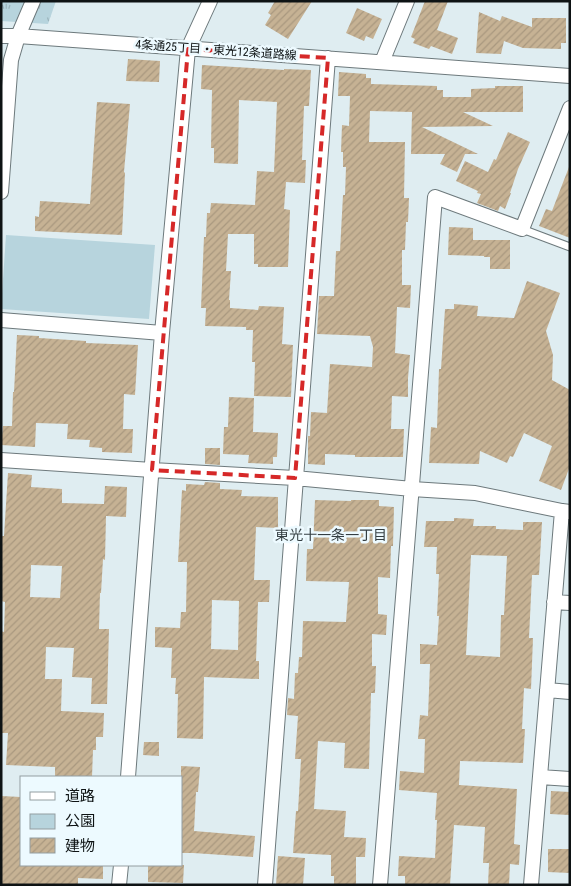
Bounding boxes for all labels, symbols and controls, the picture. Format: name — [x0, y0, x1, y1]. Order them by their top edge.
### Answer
street label: 4条通25丁目・東光12条道路線 — [135, 37, 297, 63]
district label: 東光十一条一丁目 — [275, 527, 387, 543]
legend — [20, 776, 182, 866]
text: 道路 — [65, 787, 95, 805]
text: 公園 — [65, 812, 95, 830]
text: 建物 — [65, 837, 95, 855]

